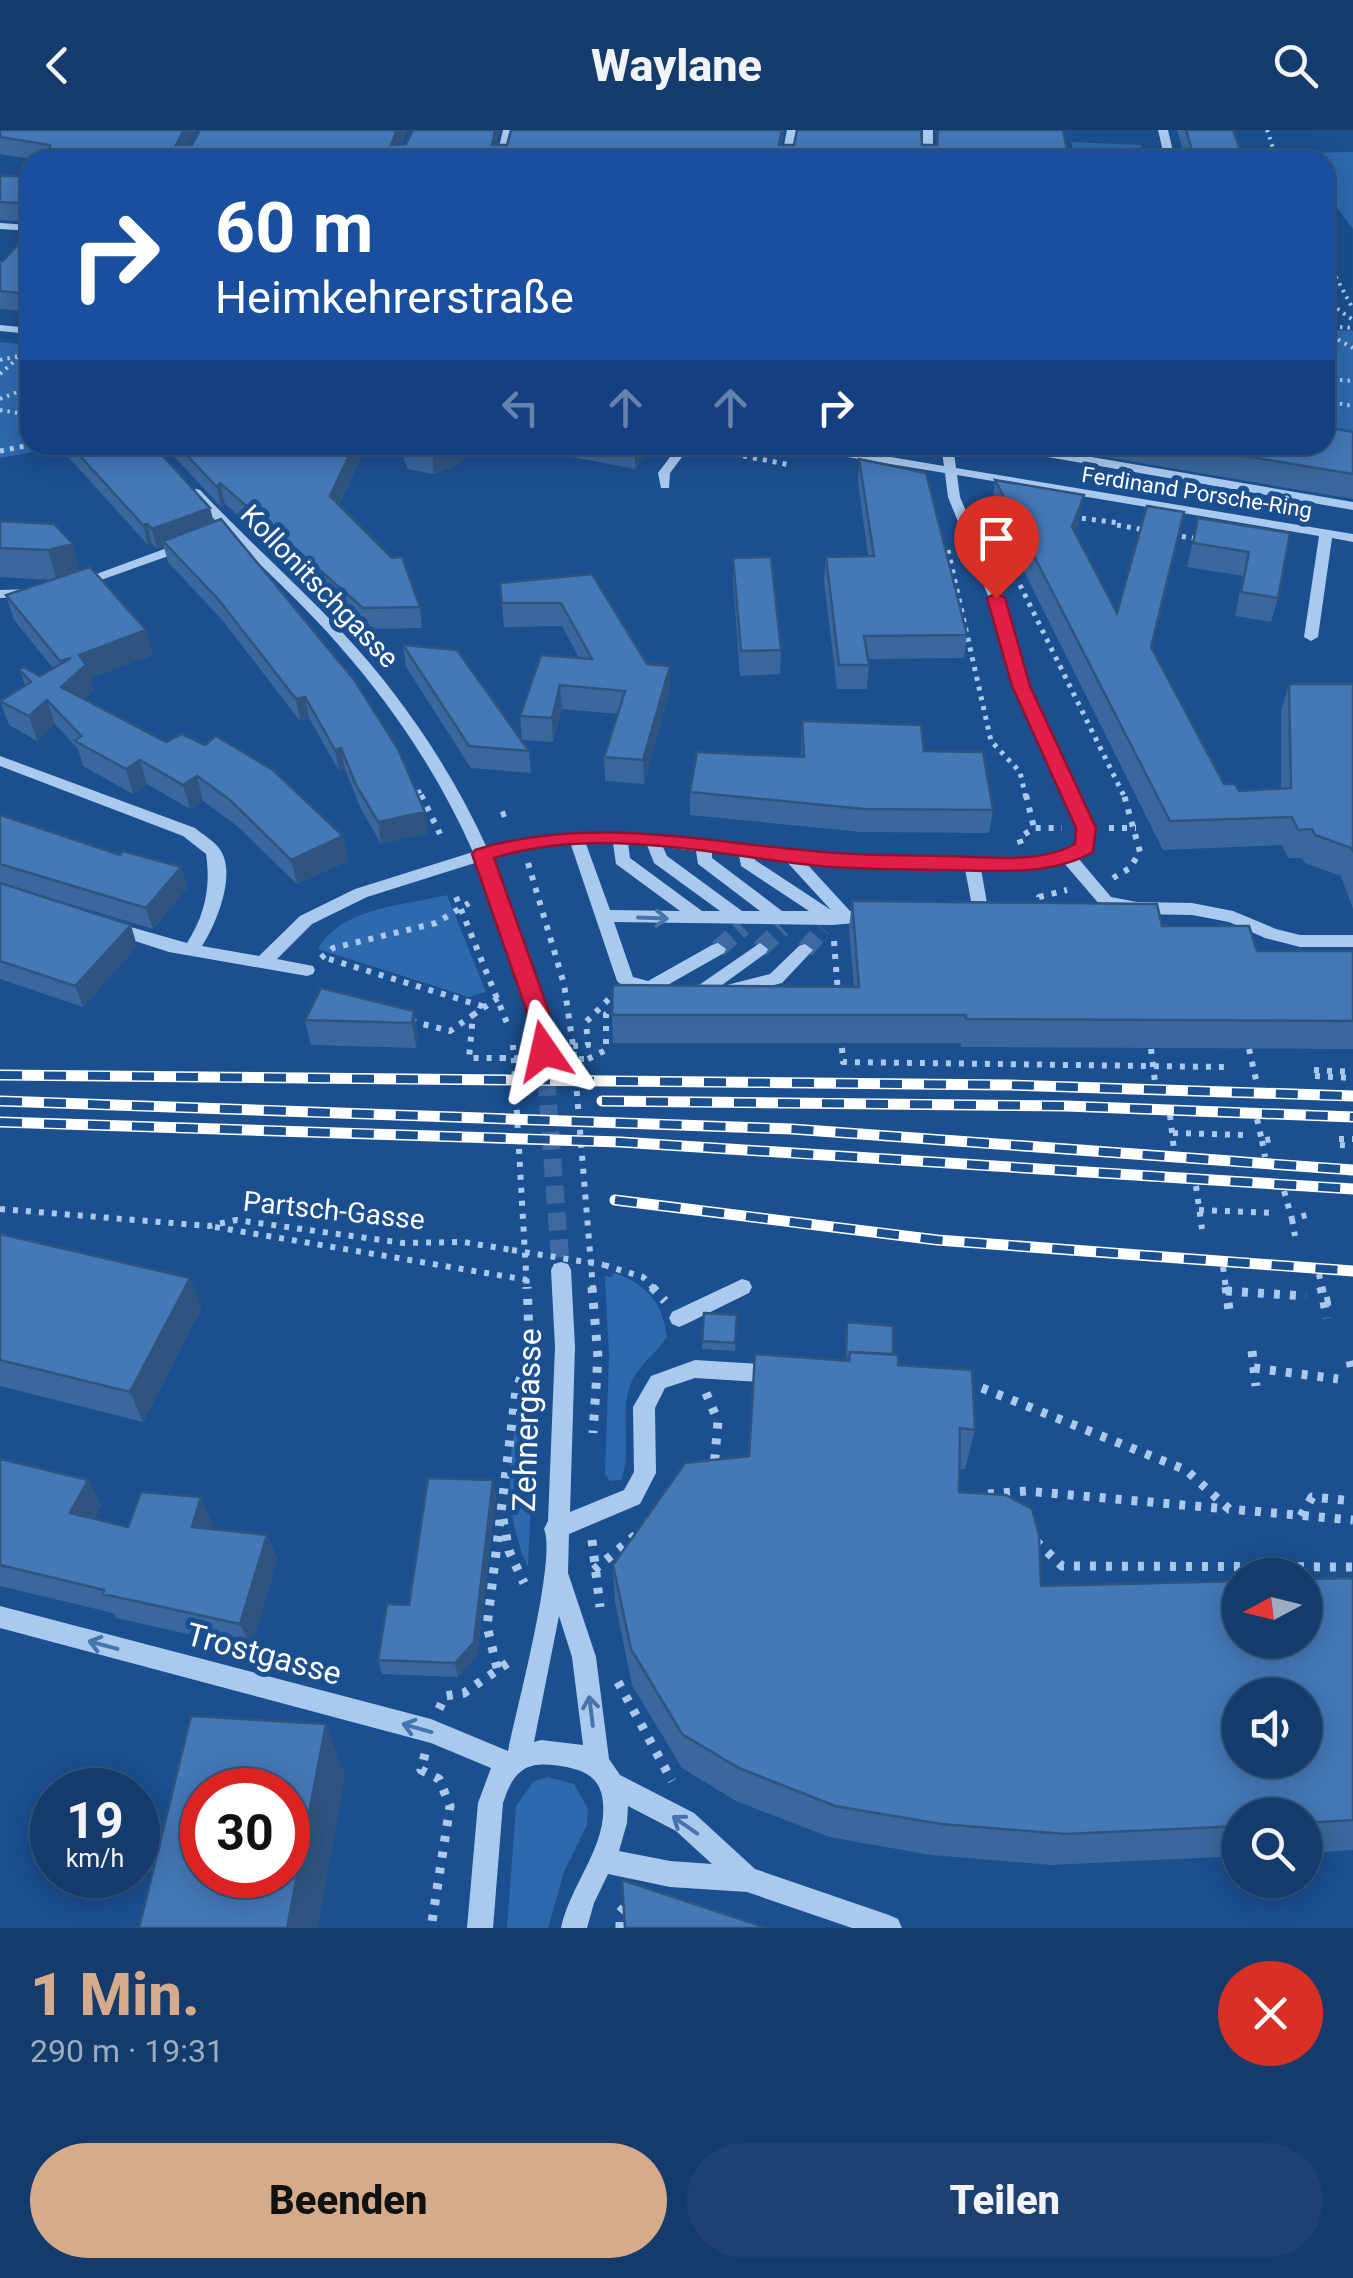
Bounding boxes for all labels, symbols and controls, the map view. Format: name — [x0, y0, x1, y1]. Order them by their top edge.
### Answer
icon: back — [30, 38, 85, 93]
icon: search — [1268, 38, 1323, 93]
text: Waylane — [591, 39, 762, 92]
text: 60 m — [215, 187, 373, 269]
icon: right — [50, 190, 180, 320]
text: Heimkehrerstraße — [215, 271, 574, 324]
icon: left — [493, 380, 548, 435]
icon: ahead — [598, 380, 653, 435]
icon: ahead — [703, 380, 758, 435]
icon: right — [808, 380, 863, 435]
street label: Ferdinand Porsche-Ring — [1080, 462, 1314, 523]
pin — [954, 496, 1039, 599]
street label: Kollonitschgasse — [234, 498, 406, 675]
icon: arrive — [969, 511, 1024, 566]
one-way arrow — [636, 908, 668, 927]
position arrow — [492, 999, 596, 1103]
street label: Partsch-Gasse — [242, 1185, 426, 1236]
street label: Zehnergasse — [505, 1327, 549, 1513]
north arrow — [1222, 1558, 1322, 1658]
map controls — [1222, 1558, 1322, 1898]
street label: Trostgasse — [182, 1615, 346, 1693]
one-way arrow — [88, 1634, 119, 1653]
button: sound — [1222, 1678, 1322, 1778]
one-way arrow — [581, 1695, 600, 1727]
one-way arrow — [402, 1718, 434, 1736]
speed limit sign: 30 — [180, 1768, 310, 1898]
text: 19 — [66, 1792, 124, 1850]
button: search — [1222, 1798, 1322, 1898]
one-way arrow — [672, 1815, 699, 1836]
text: km/h — [66, 1844, 124, 1873]
text: 1 Min. — [30, 1959, 200, 2030]
button: close — [1218, 1961, 1323, 2066]
text: 290 m · 19:31 — [30, 2032, 224, 2070]
button: Beenden — [30, 2143, 667, 2258]
button: Teilen — [687, 2143, 1323, 2258]

